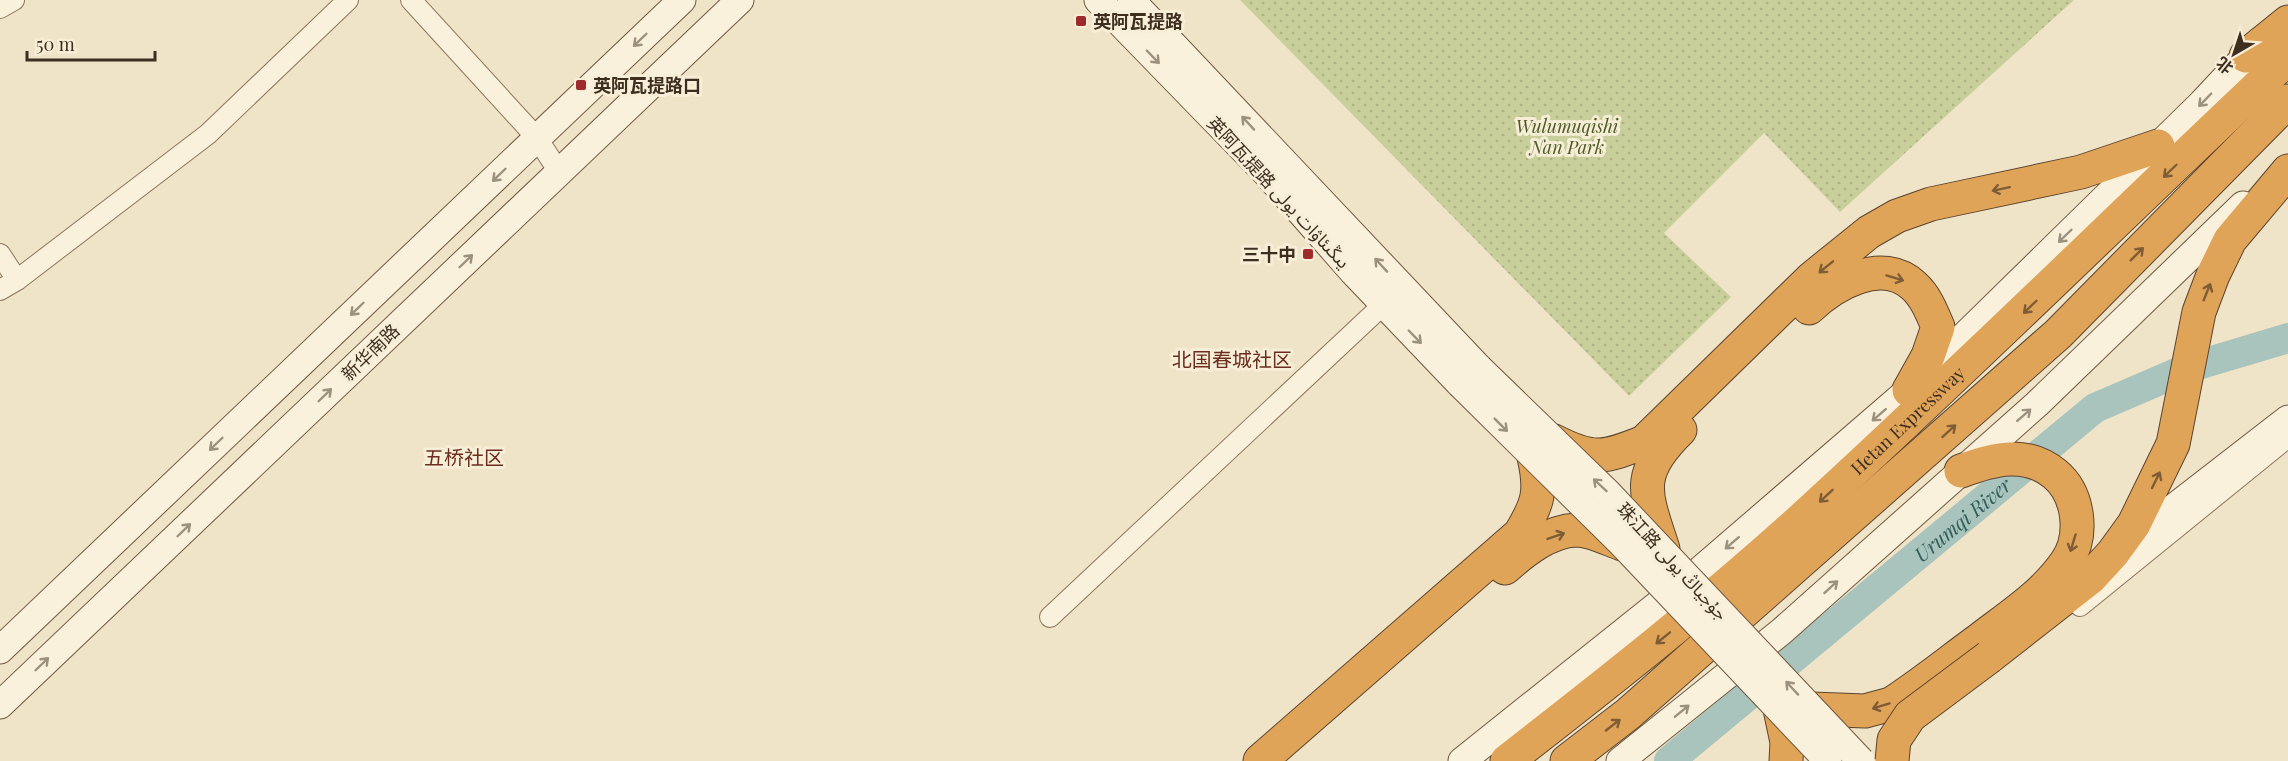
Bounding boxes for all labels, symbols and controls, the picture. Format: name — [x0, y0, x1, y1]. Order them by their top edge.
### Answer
place label: 英阿瓦提路 — [1093, 9, 1183, 33]
marker: 英阿瓦提路 — [1074, 14, 1088, 28]
scale bar — [27, 24, 154, 62]
north arrow — [2204, 24, 2264, 84]
text: 50 m — [36, 32, 75, 56]
one-way arrow — [632, 33, 647, 48]
one-way arrow — [1146, 50, 1160, 65]
text: 北 — [2211, 53, 2237, 79]
place label: 英阿瓦提路口 — [593, 73, 701, 97]
marker: 英阿瓦提路口 — [574, 78, 588, 92]
one-way arrow — [2198, 93, 2212, 108]
street label: 英阿瓦提路 يىڭىئاۋات يولى — [1202, 111, 1356, 273]
park label: Wulumuqishi Nan Park — [1516, 114, 1619, 159]
one-way arrow — [1241, 116, 1255, 131]
one-way arrow — [2162, 163, 2177, 178]
one-way arrow — [491, 167, 506, 182]
one-way arrow — [1991, 184, 2010, 196]
one-way arrow — [2058, 229, 2073, 244]
place label: 三十中 — [1242, 242, 1296, 266]
marker: 三十中 — [1301, 247, 1315, 261]
one-way arrow — [2129, 247, 2144, 262]
one-way arrow — [458, 254, 473, 268]
one-way arrow — [1374, 257, 1389, 272]
one-way arrow — [1818, 260, 1834, 273]
one-way arrow — [1886, 273, 1905, 284]
one-way arrow — [2202, 283, 2213, 302]
one-way arrow — [2023, 299, 2038, 314]
one-way arrow — [350, 302, 365, 316]
street label: 新华南路 — [336, 318, 404, 386]
one-way arrow — [1408, 330, 1423, 345]
district label: 北国春城社区 — [1172, 345, 1292, 372]
street label: Hetan Expressway — [1845, 361, 1970, 480]
one-way arrow — [317, 388, 332, 403]
one-way arrow — [1872, 408, 1887, 422]
one-way arrow — [2016, 408, 2031, 422]
one-way arrow — [1494, 418, 1509, 433]
one-way arrow — [1941, 424, 1956, 438]
one-way arrow — [209, 437, 224, 451]
district label: 五桥社区 — [424, 443, 504, 470]
water label: Urumqi River — [1908, 470, 2017, 567]
one-way arrow — [2151, 471, 2163, 489]
one-way arrow — [1593, 478, 1608, 492]
one-way arrow — [1818, 489, 1833, 503]
street label: 珠江路 جۇجياڭ يولى — [1612, 497, 1734, 625]
one-way arrow — [176, 523, 191, 537]
one-way arrow — [1546, 530, 1565, 541]
one-way arrow — [2067, 533, 2078, 552]
one-way arrow — [1725, 536, 1740, 550]
one-way arrow — [1824, 580, 1839, 594]
one-way arrow — [1656, 631, 1671, 645]
one-way arrow — [35, 657, 50, 672]
one-way arrow — [1785, 680, 1799, 695]
one-way arrow — [1872, 702, 1891, 713]
one-way arrow — [1673, 705, 1689, 718]
one-way arrow — [1605, 719, 1621, 732]

